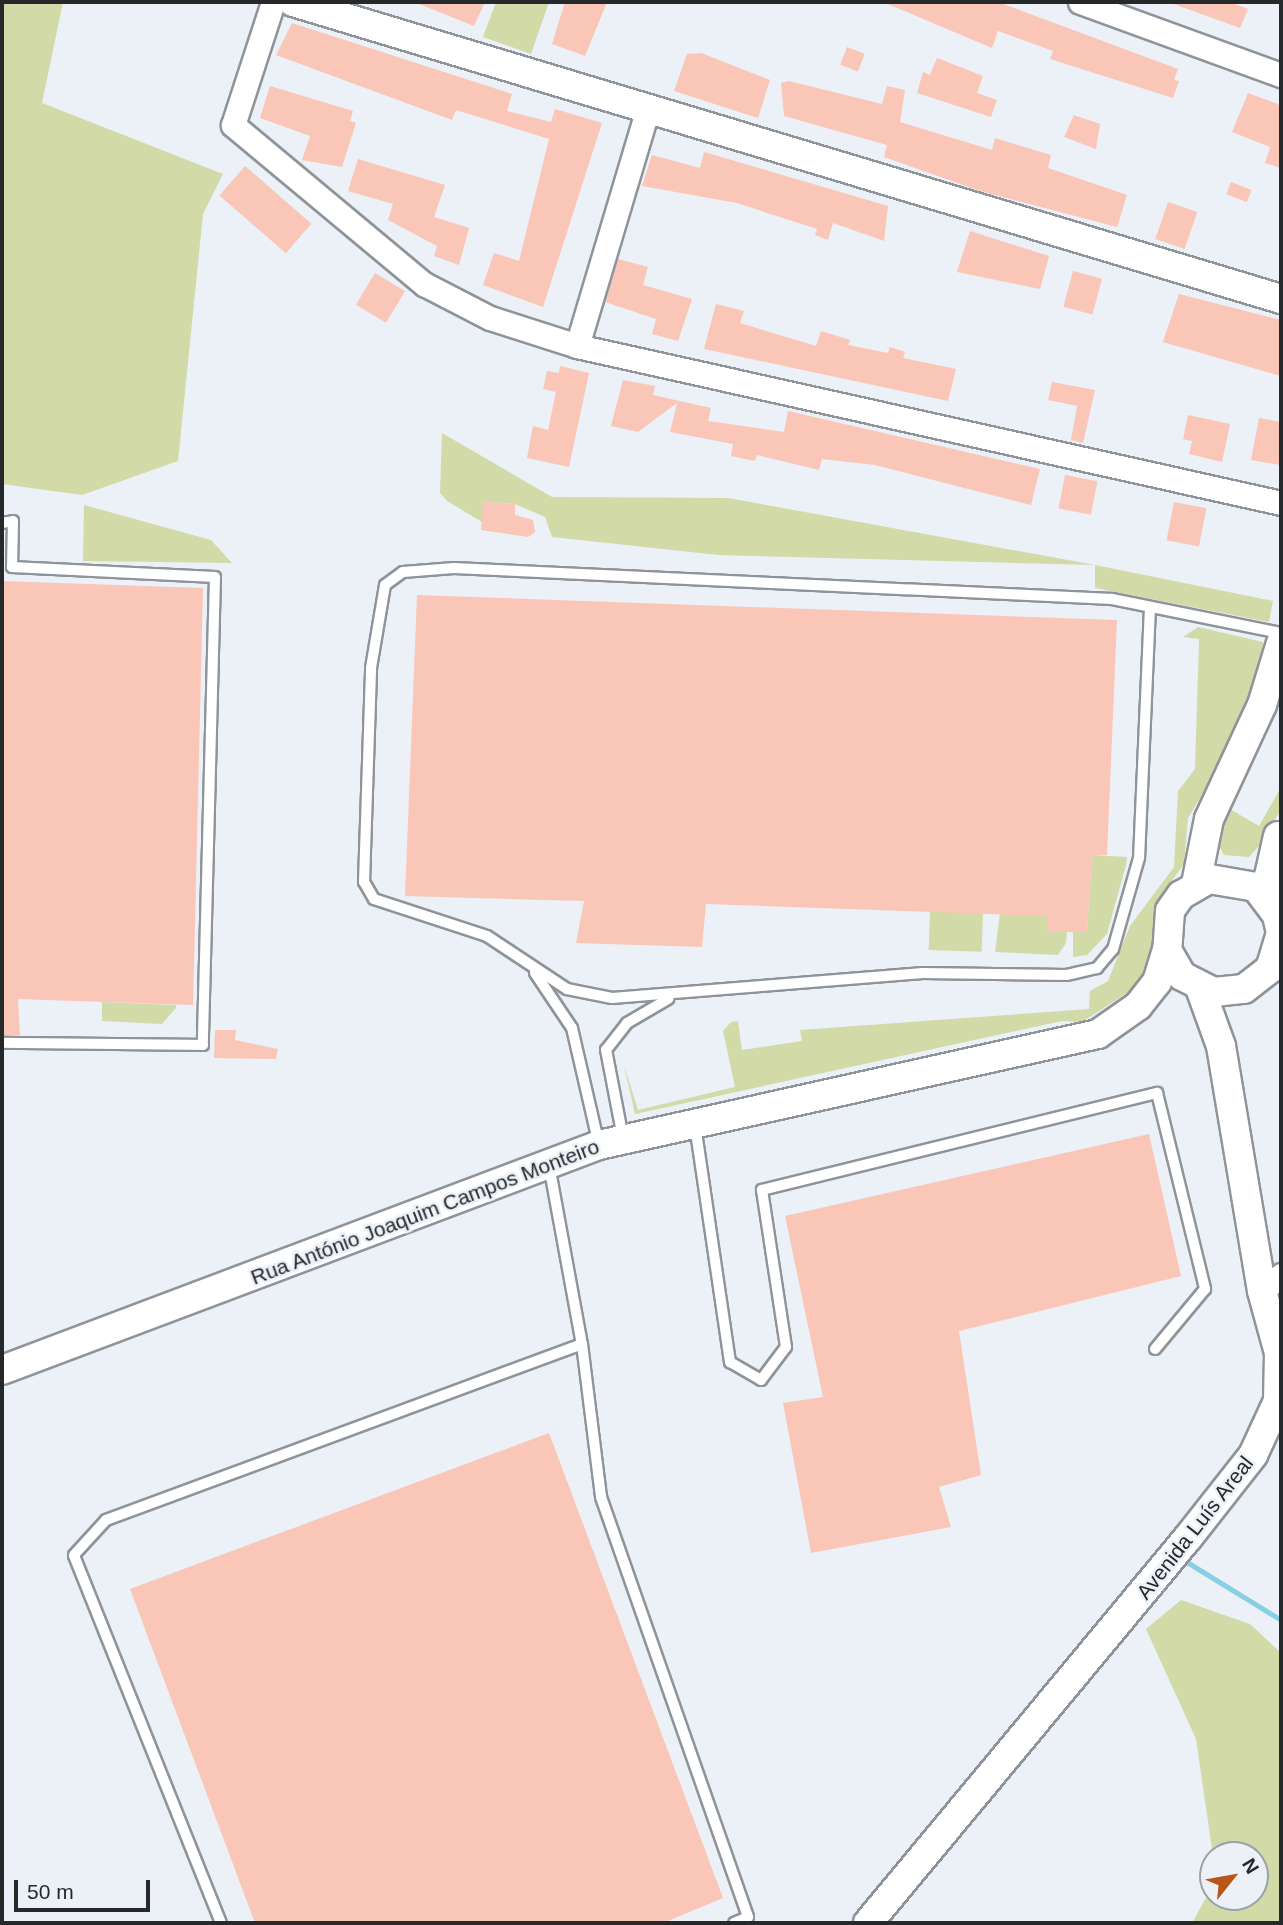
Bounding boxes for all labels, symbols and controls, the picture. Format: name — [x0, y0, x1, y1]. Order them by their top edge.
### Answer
street label: Rua António Joaquim Campos Monteiro — [247, 1134, 603, 1290]
street label: Avenida Luís Areal — [1131, 1451, 1259, 1605]
north arrow — [1199, 1841, 1269, 1911]
text: N — [1238, 1855, 1263, 1877]
scale bar — [18, 1866, 154, 1910]
text: 50 m — [27, 1880, 74, 1903]

